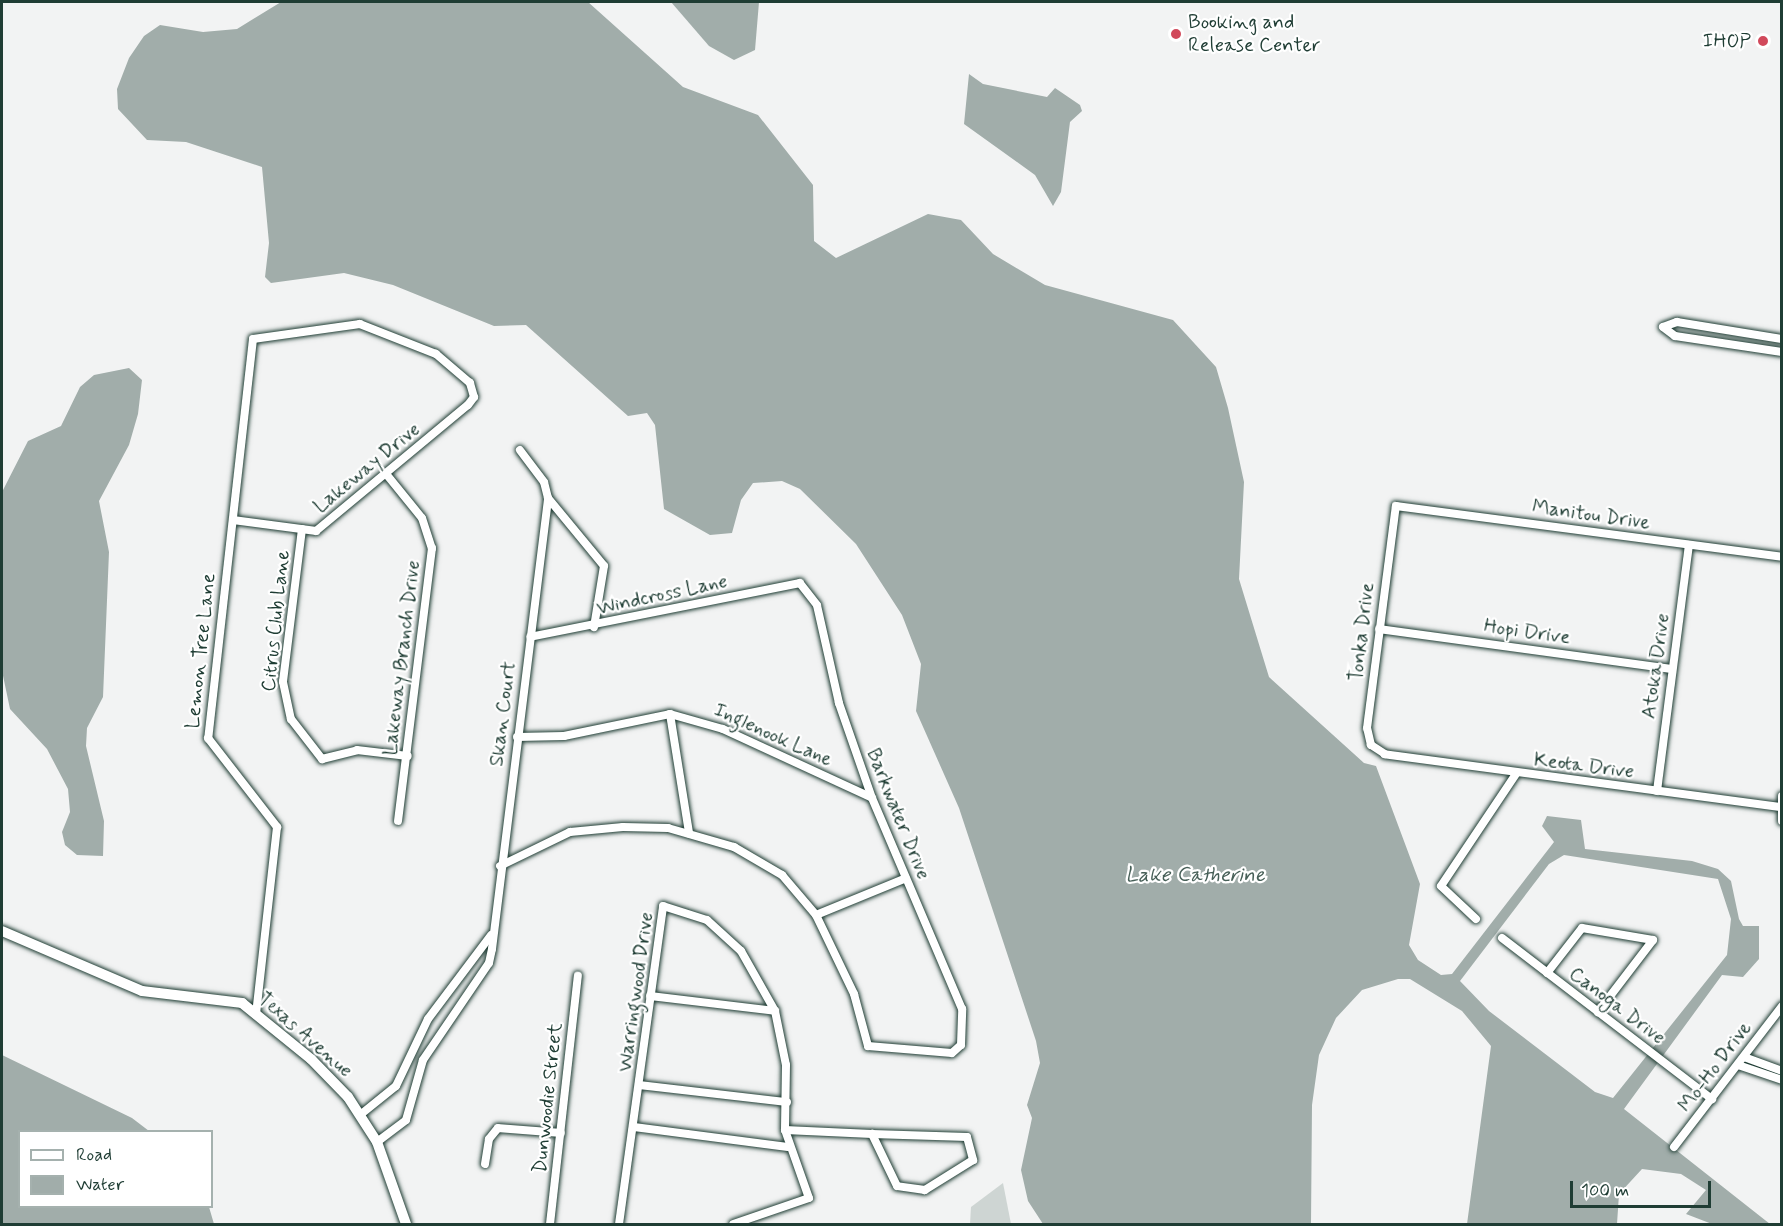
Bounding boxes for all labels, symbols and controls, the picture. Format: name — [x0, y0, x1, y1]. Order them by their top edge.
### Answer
place label: Booking and Release Center — [1188, 11, 1321, 58]
marker: Booking and Release Center — [1169, 27, 1183, 41]
place label: IHOP — [1703, 29, 1751, 53]
marker: IHOP — [1756, 34, 1770, 48]
street label: Lakeway Drive — [309, 418, 425, 518]
street label: Manitou Drive — [1531, 495, 1651, 535]
street label: Citrus Club Lane — [257, 548, 295, 694]
street label: Lakeway Branch Drive — [378, 557, 426, 759]
street label: Windcross Lane — [594, 569, 730, 621]
street label: Lemon Tree Lane — [181, 573, 221, 729]
street label: Tonka Drive — [1344, 582, 1380, 682]
street label: Atoka Drive — [1637, 613, 1675, 719]
street label: Hopi Drive — [1484, 614, 1570, 650]
street label: Skan Court — [485, 662, 521, 766]
street label: Inglenook Lane — [709, 698, 837, 772]
street label: Barkwater Drive — [861, 745, 935, 883]
street label: Keota Drive — [1533, 748, 1635, 784]
water label: Lake Catherine — [1125, 862, 1265, 888]
street label: Warringwood Drive — [613, 911, 659, 1073]
street label: Canoga Drive — [1564, 962, 1670, 1050]
street label: Texas Avenue — [254, 988, 356, 1082]
street label: Mo-Ho Drive — [1674, 1017, 1756, 1117]
street label: Dunwoodie Street — [528, 1022, 568, 1174]
legend — [18, 1130, 213, 1208]
text: Road — [76, 1143, 112, 1167]
scale bar — [1573, 1169, 1714, 1207]
text: Water — [76, 1173, 124, 1197]
text: 100 m — [1581, 1179, 1629, 1203]

